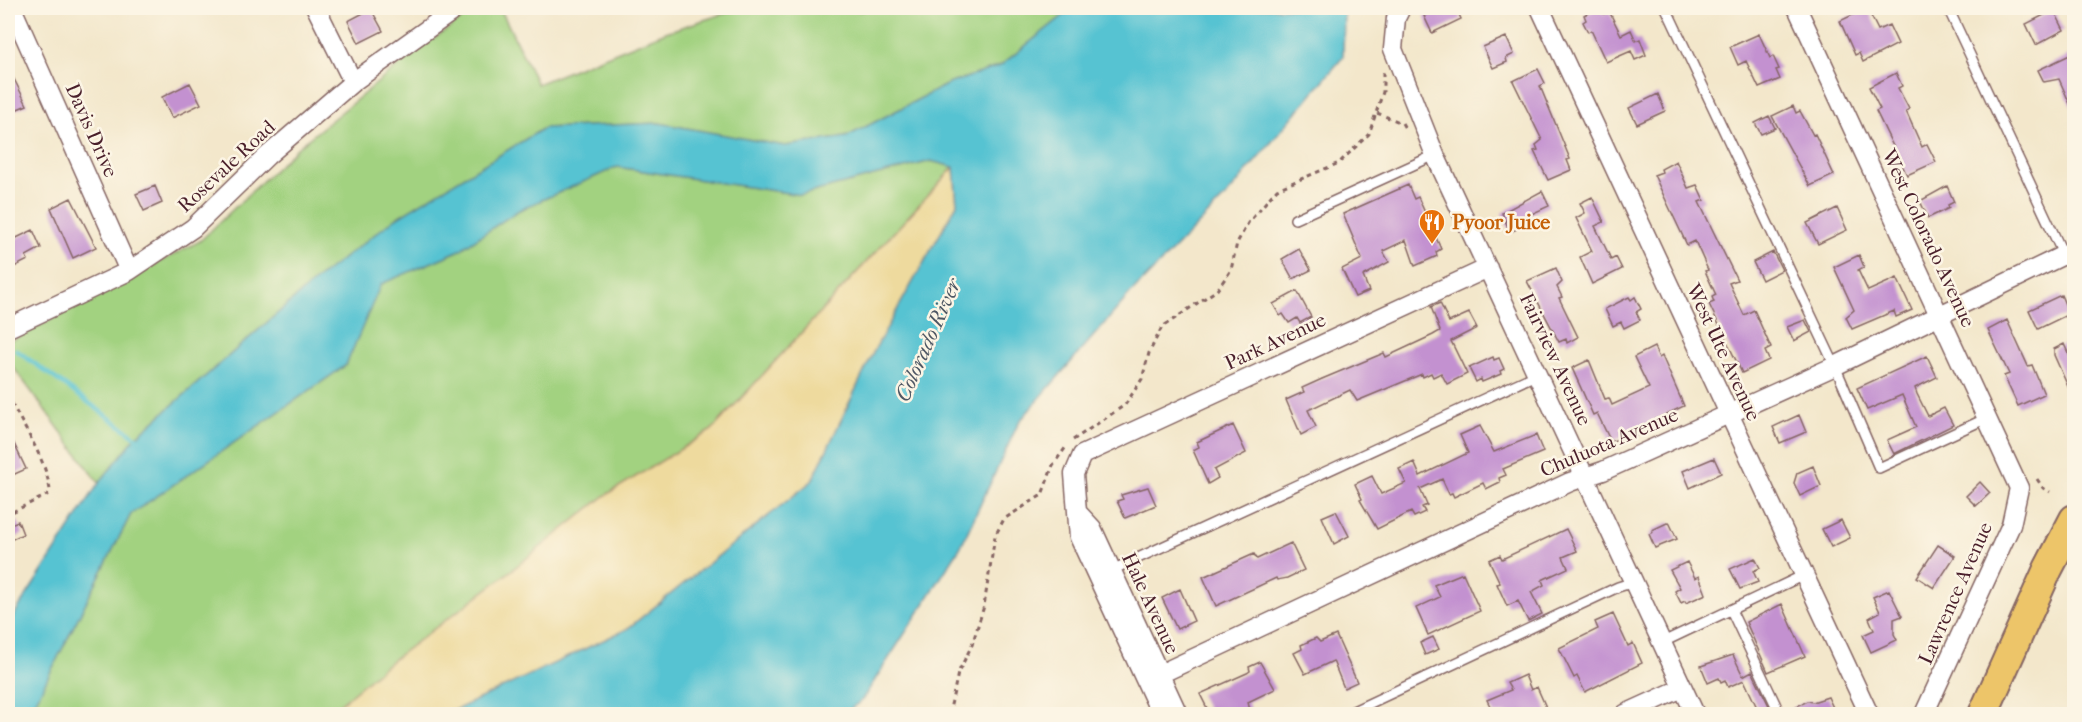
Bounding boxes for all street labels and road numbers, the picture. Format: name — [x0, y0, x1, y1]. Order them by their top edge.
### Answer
street label: Davis Drive — [61, 80, 123, 181]
street label: Rosevale Road — [173, 115, 281, 217]
street label: West Colorado Avenue — [1877, 145, 1980, 331]
street label: West Ute Avenue — [1681, 279, 1765, 424]
street label: Fairview Avenue — [1515, 289, 1596, 429]
street label: Park Avenue — [1221, 308, 1329, 375]
street label: Chuluota Avenue — [1537, 403, 1682, 482]
street label: Lawrence Avenue — [1914, 518, 1997, 668]
street label: Hale Avenue — [1117, 549, 1184, 658]

